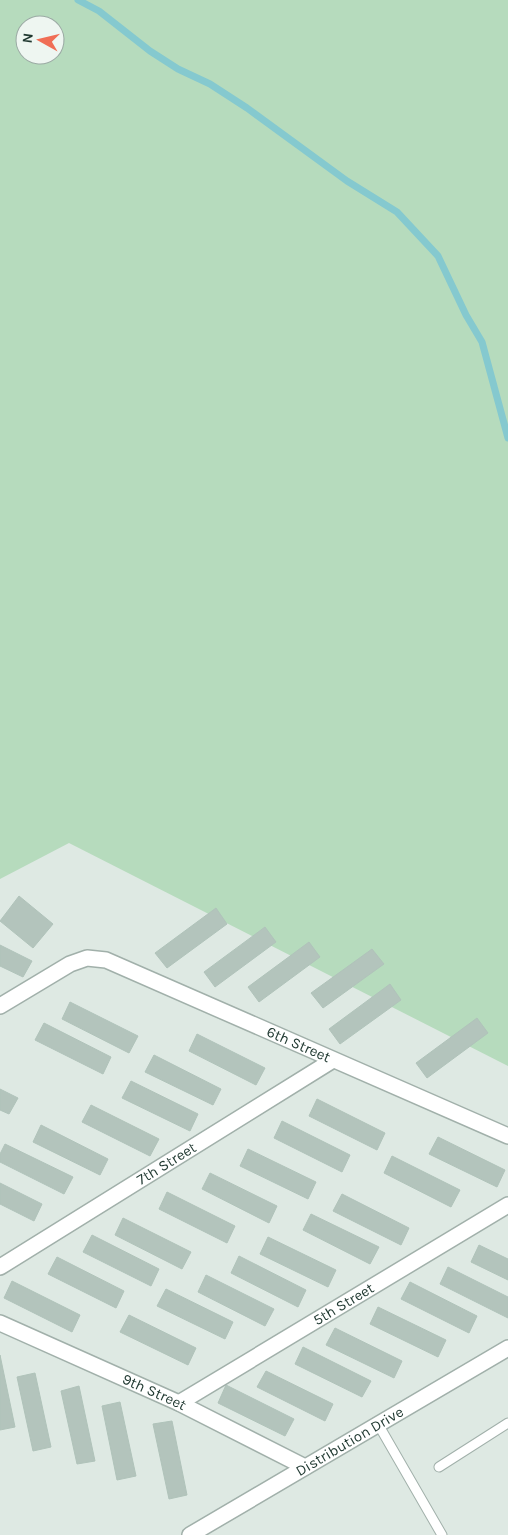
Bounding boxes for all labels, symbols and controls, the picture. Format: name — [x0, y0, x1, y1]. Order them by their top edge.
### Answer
north arrow — [15, 15, 65, 65]
text: N — [19, 32, 37, 44]
street label: 6th Street — [264, 1022, 334, 1066]
street label: 7th Street — [133, 1138, 200, 1189]
street label: 5th Street — [310, 1279, 378, 1329]
street label: 9th Street — [119, 1370, 190, 1414]
street label: Distribution Drive — [292, 1403, 407, 1480]

